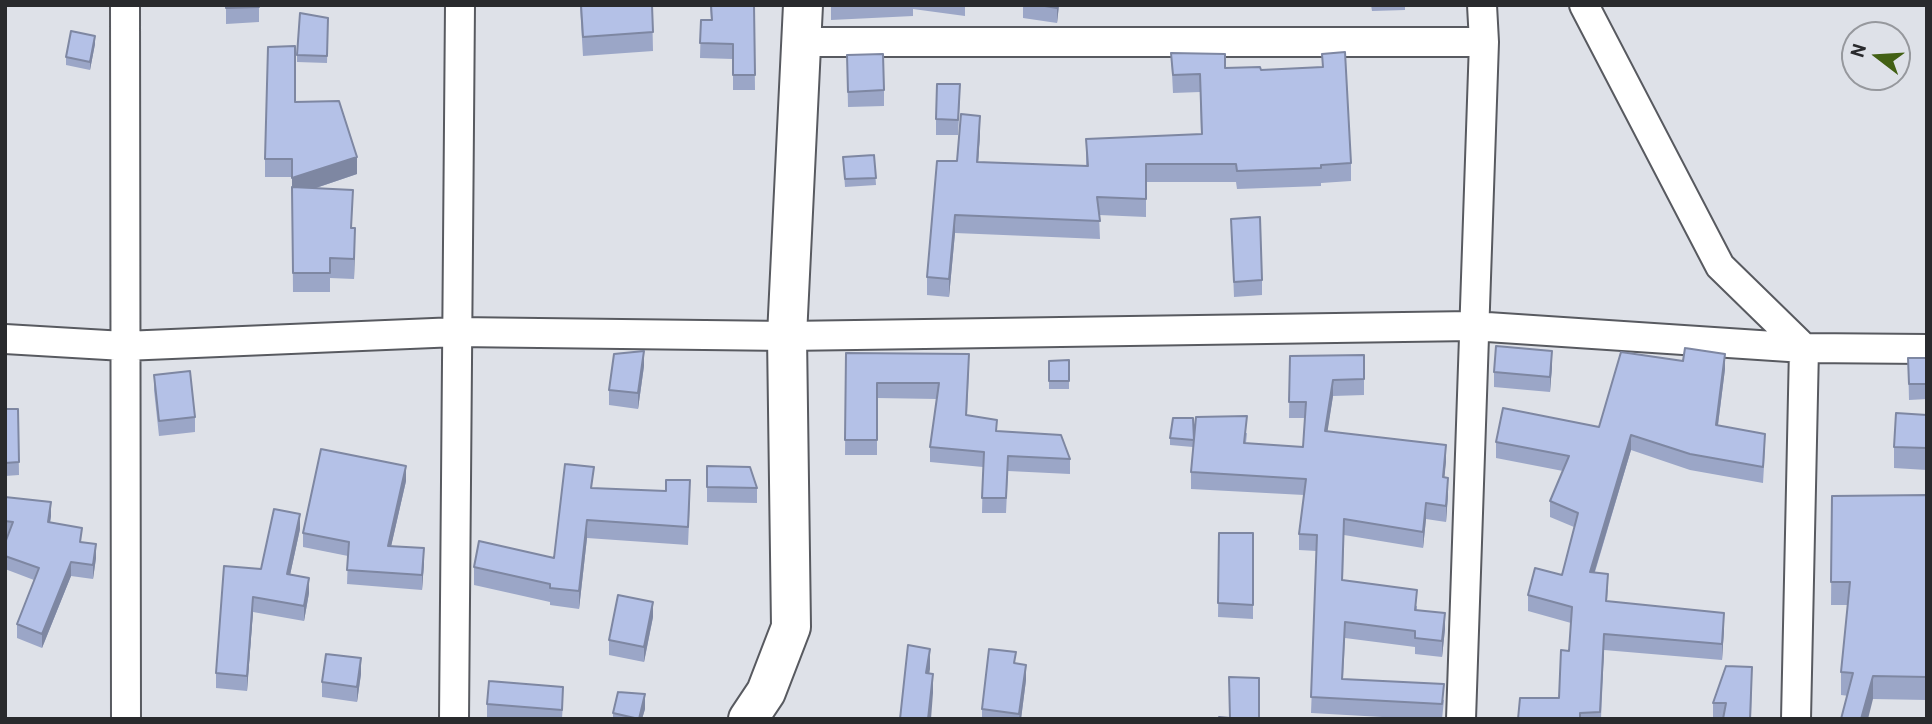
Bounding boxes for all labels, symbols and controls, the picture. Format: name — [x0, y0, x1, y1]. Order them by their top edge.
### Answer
north arrow — [1841, 21, 1911, 91]
text: N — [1845, 41, 1870, 60]

